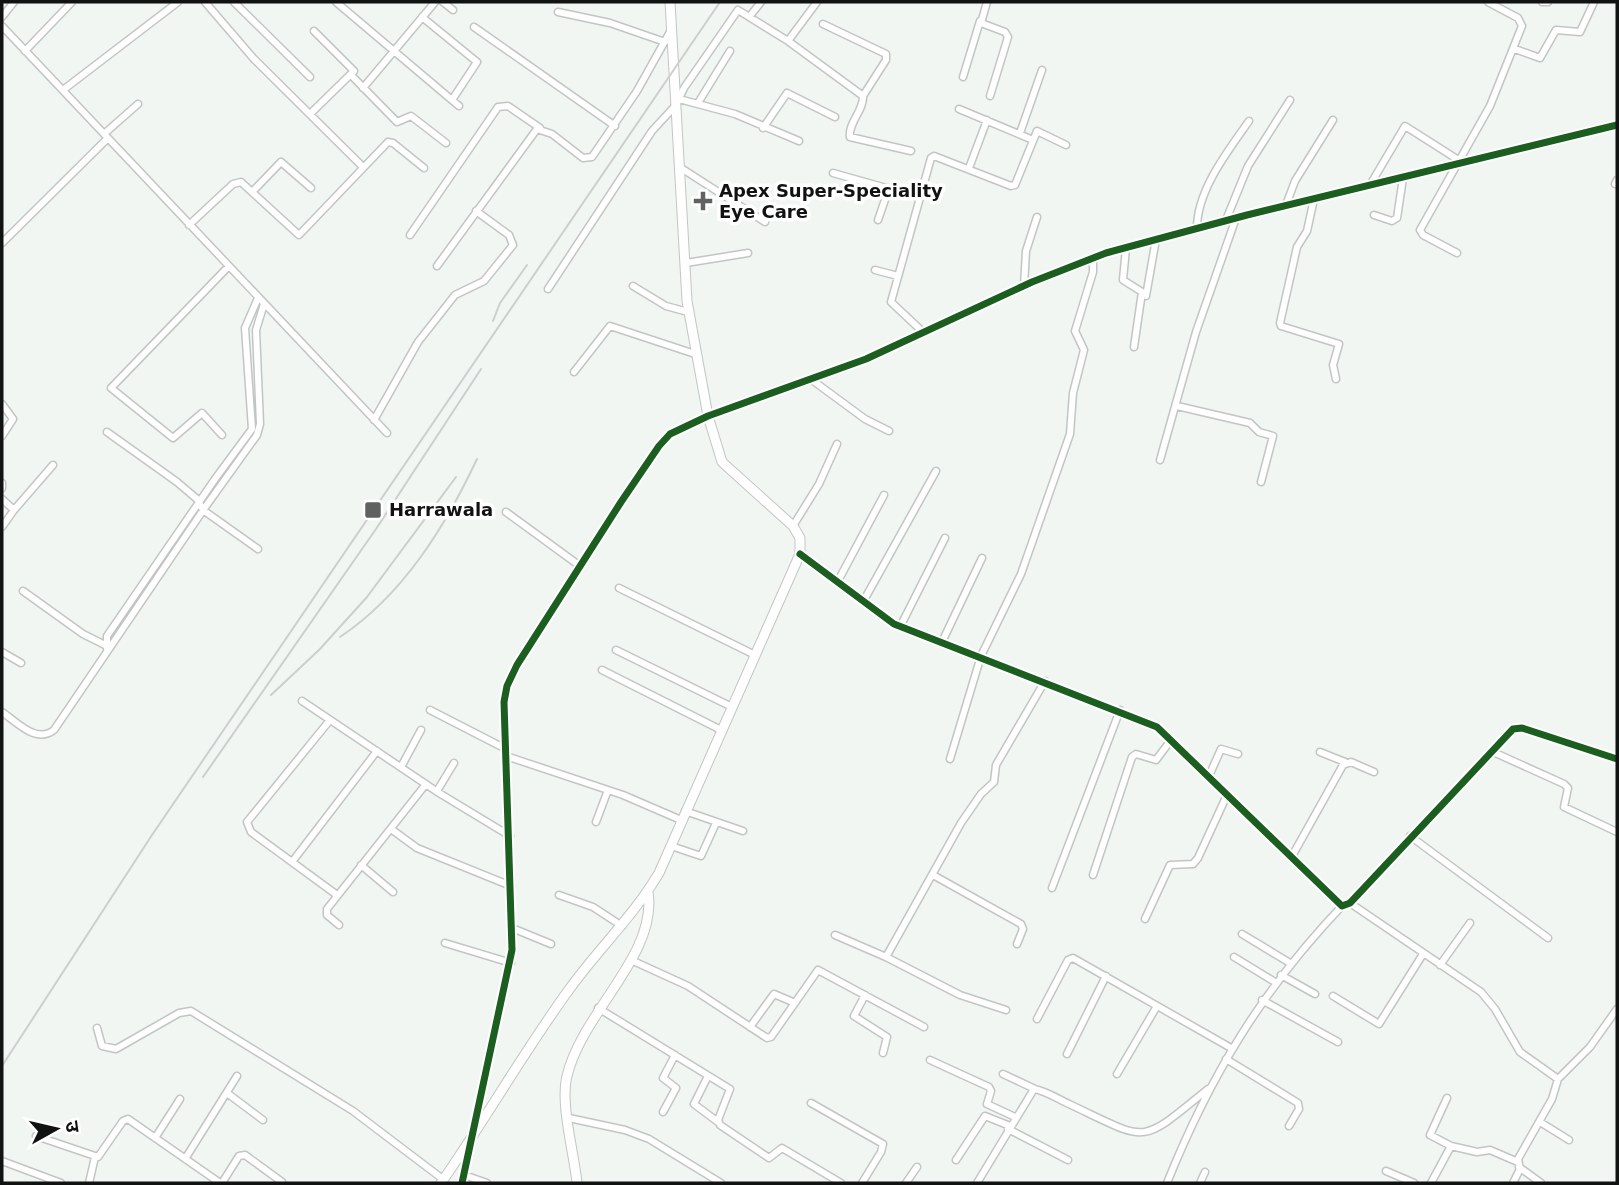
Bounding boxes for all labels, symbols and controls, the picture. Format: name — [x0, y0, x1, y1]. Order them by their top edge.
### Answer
place label: Apex Super-Speciality Eye Care — [719, 180, 943, 222]
marker: Apex Super-Speciality Eye Care — [693, 191, 713, 211]
place label: Harrawala — [389, 499, 493, 520]
marker: Harrawala — [363, 500, 383, 520]
north arrow — [21, 1094, 91, 1164]
text: उ — [61, 1120, 85, 1135]

